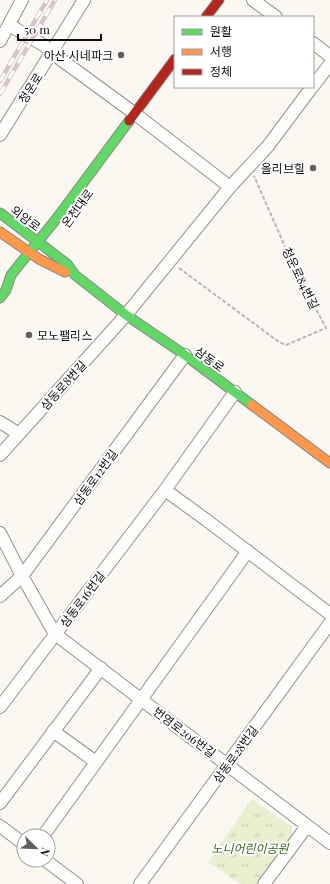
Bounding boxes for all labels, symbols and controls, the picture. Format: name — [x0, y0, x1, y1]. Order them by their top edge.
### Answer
scale bar — [18, 16, 101, 42]
legend — [174, 16, 314, 88]
text: 50 m — [24, 21, 50, 37]
text: 원활 — [210, 23, 232, 39]
text: 서행 — [210, 43, 232, 59]
place label: 아산 시네파크 — [44, 47, 113, 63]
marker: 아산 시네파크 — [116, 50, 126, 60]
text: 정체 — [210, 63, 232, 79]
street label: 청운로 — [14, 70, 46, 106]
place label: 올리브힐 — [261, 160, 305, 176]
marker: 올리브힐 — [308, 163, 318, 173]
street label: 온천대로 — [58, 185, 96, 231]
street label: 외암로 — [8, 202, 44, 234]
street label: 청운로84번길 — [279, 244, 323, 312]
place label: 모노팰리스 — [37, 327, 92, 343]
marker: 모노팰리스 — [24, 330, 34, 340]
street label: 삼동로 — [192, 343, 228, 375]
street label: 삼동로8번길 — [36, 357, 90, 413]
street label: 삼동로12번길 — [69, 446, 121, 508]
street label: 삼동로16번길 — [56, 568, 108, 630]
street label: 번영로206번길 — [150, 703, 220, 761]
street label: 삼동로28번길 — [209, 722, 261, 786]
north arrow — [16, 828, 56, 868]
park label: 노니어린이공원 — [211, 840, 290, 856]
text: N — [37, 846, 54, 859]

